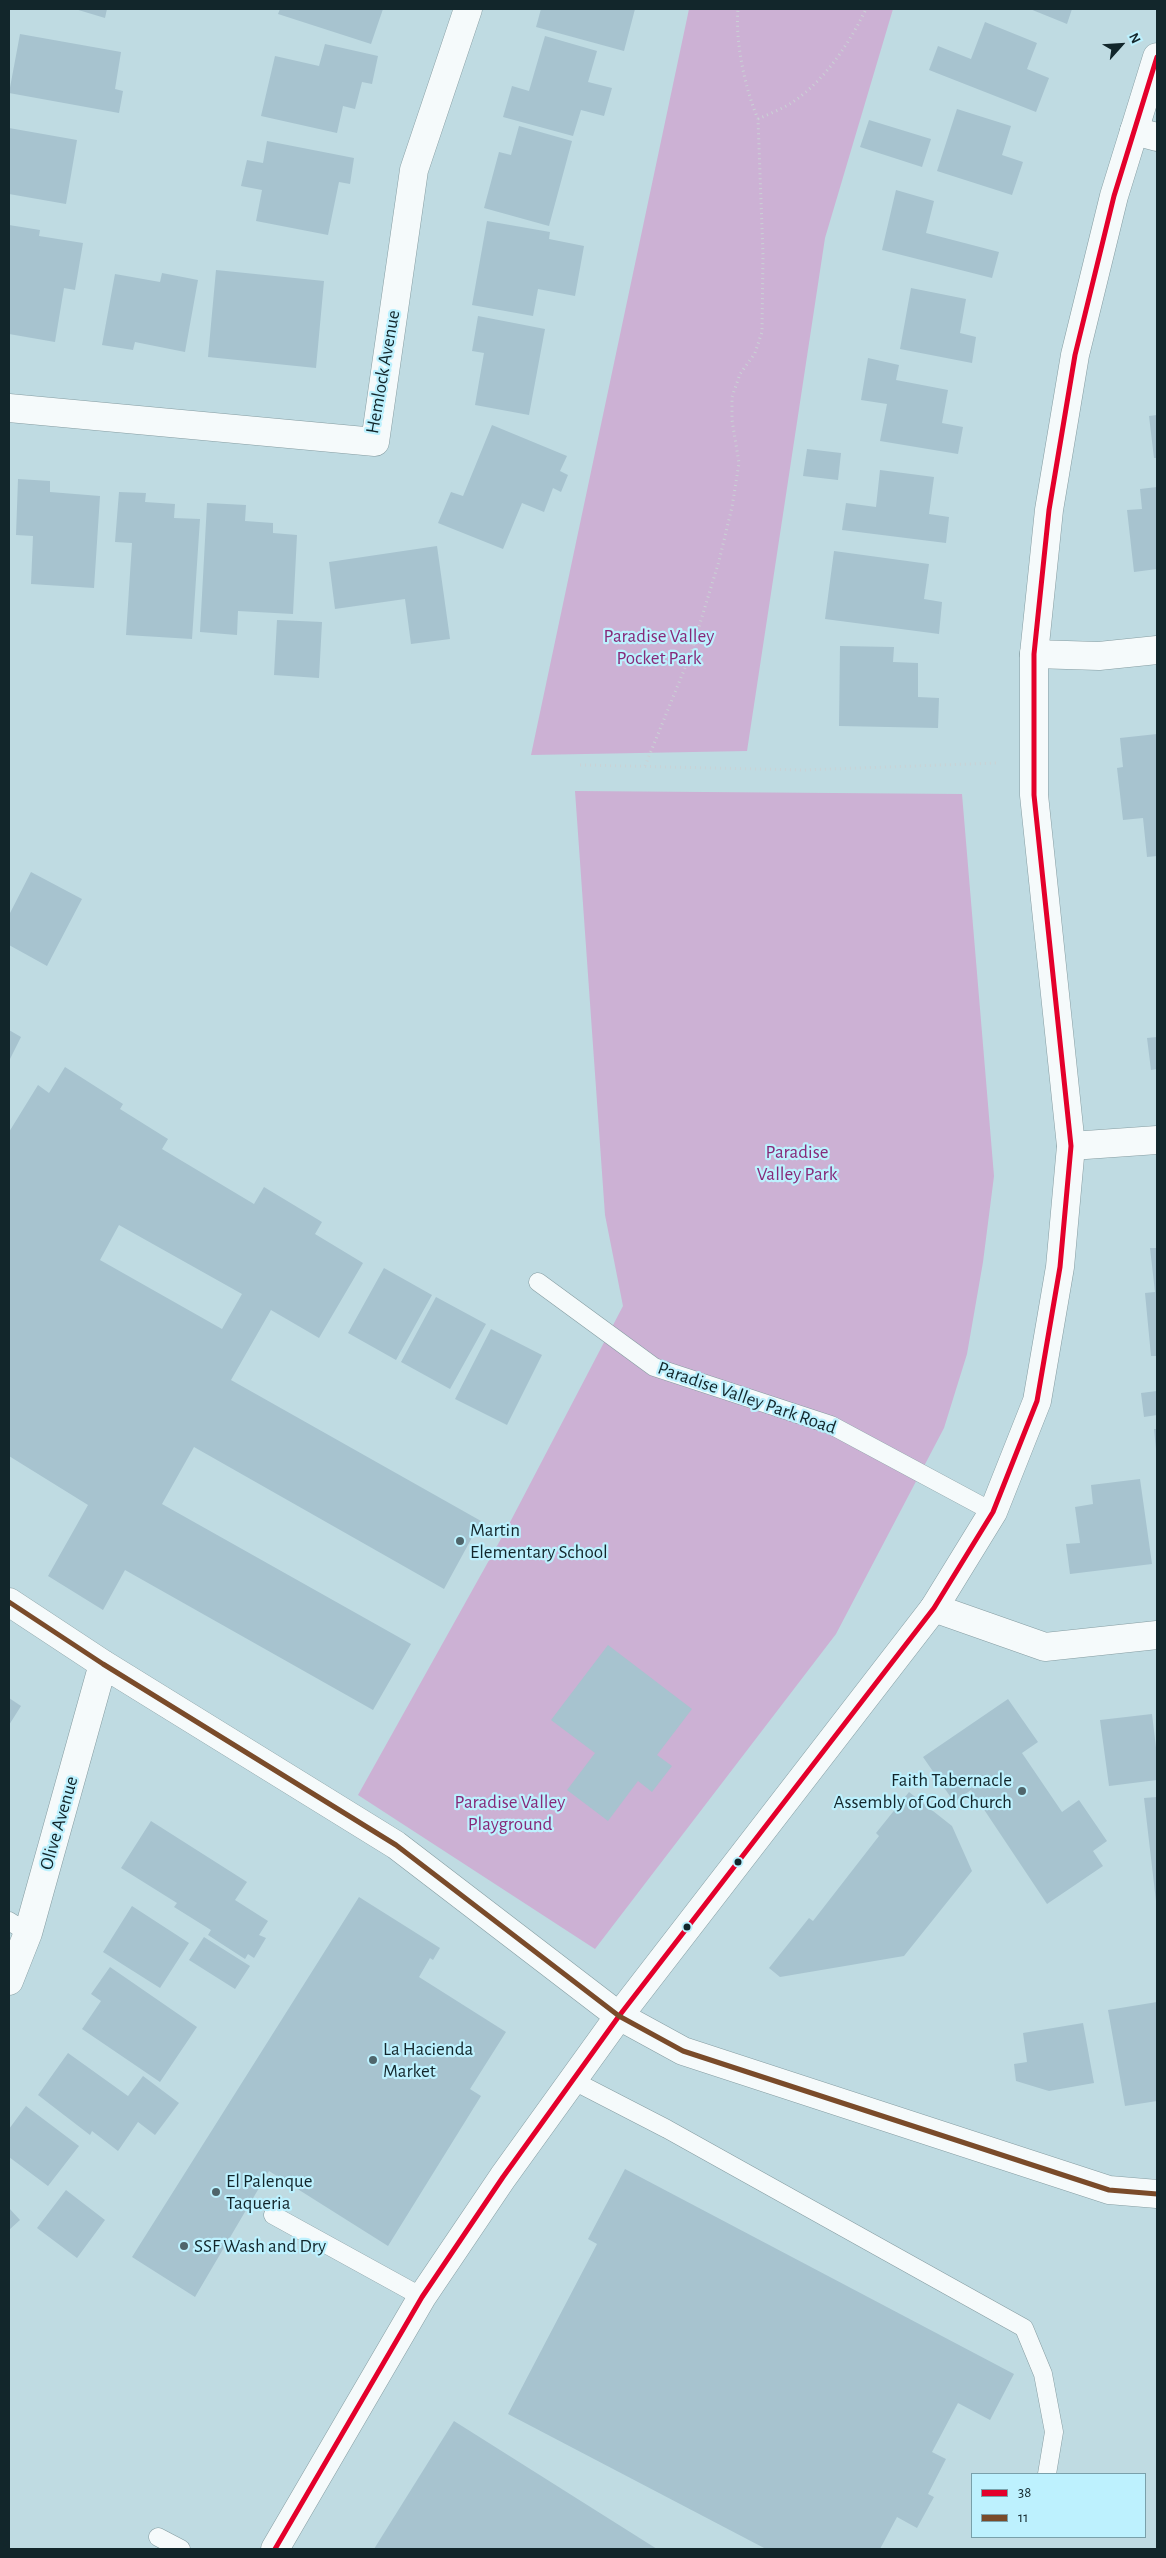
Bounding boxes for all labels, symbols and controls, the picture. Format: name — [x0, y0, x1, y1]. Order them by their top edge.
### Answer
north arrow — [1096, 20, 1146, 70]
text: N — [1126, 31, 1143, 46]
street label: Hemlock Avenue — [361, 308, 405, 436]
park label: Paradise Valley Pocket Park — [604, 625, 714, 669]
park label: Paradise Valley Park — [757, 1141, 837, 1185]
street label: Paradise Valley Park Road — [655, 1357, 839, 1439]
place label: Martin Elementary School — [470, 1519, 608, 1563]
marker: Martin Elementary School — [454, 1535, 466, 1547]
place label: Faith Tabernacle Assembly of God Church — [834, 1769, 1012, 1813]
street label: Olive Avenue — [35, 1774, 83, 1872]
marker: Faith Tabernacle Assembly of God Church — [1016, 1785, 1028, 1797]
park label: Paradise Valley Playground — [455, 1791, 565, 1835]
unlabelled marker — [733, 1857, 743, 1867]
unlabelled marker — [682, 1922, 692, 1932]
place label: La Hacienda Market — [383, 2038, 473, 2082]
marker: La Hacienda Market — [367, 2054, 379, 2066]
place label: El Palenque Taqueria — [226, 2170, 313, 2214]
marker: El Palenque Taqueria — [210, 2186, 222, 2198]
place label: SSF Wash and Dry — [194, 2235, 326, 2257]
marker: SSF Wash and Dry — [178, 2240, 190, 2252]
legend — [971, 2473, 1146, 2538]
text: 38 — [1018, 2485, 1031, 2500]
text: 11 — [1018, 2510, 1028, 2525]

